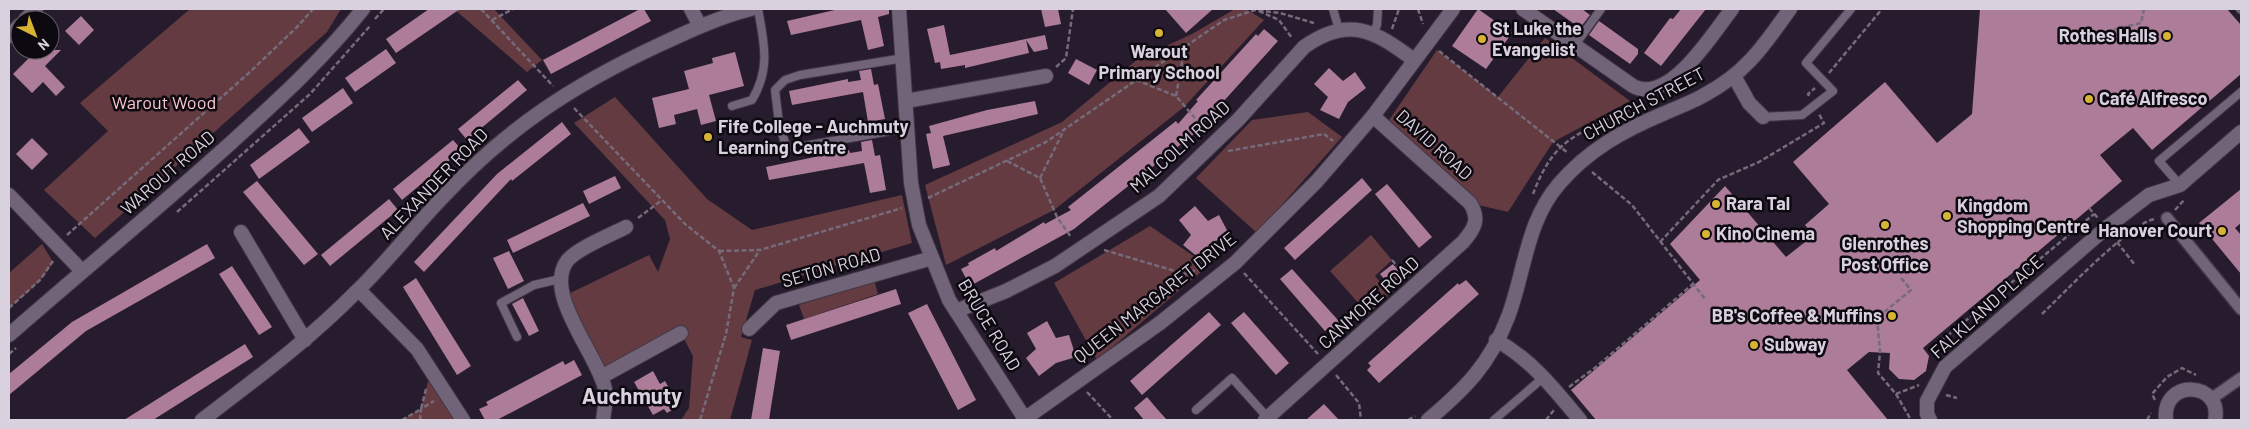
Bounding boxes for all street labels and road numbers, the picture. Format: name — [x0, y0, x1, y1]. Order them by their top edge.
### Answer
street label: CHURCH STREET — [1579, 62, 1708, 145]
street label: MALCOLM ROAD — [1125, 96, 1234, 197]
street label: DAVID ROAD — [1392, 104, 1477, 184]
street label: ALEXANDER ROAD — [375, 123, 492, 244]
street label: WAROUT ROAD — [116, 126, 219, 219]
street label: QUEEN MARGARET DRIVE — [1069, 227, 1240, 367]
street label: SETON ROAD — [779, 242, 883, 292]
street label: FALKLAND PLACE — [1925, 250, 2047, 363]
street label: CANMORE ROAD — [1313, 251, 1423, 353]
street label: BRUCE ROAD — [954, 275, 1026, 374]

